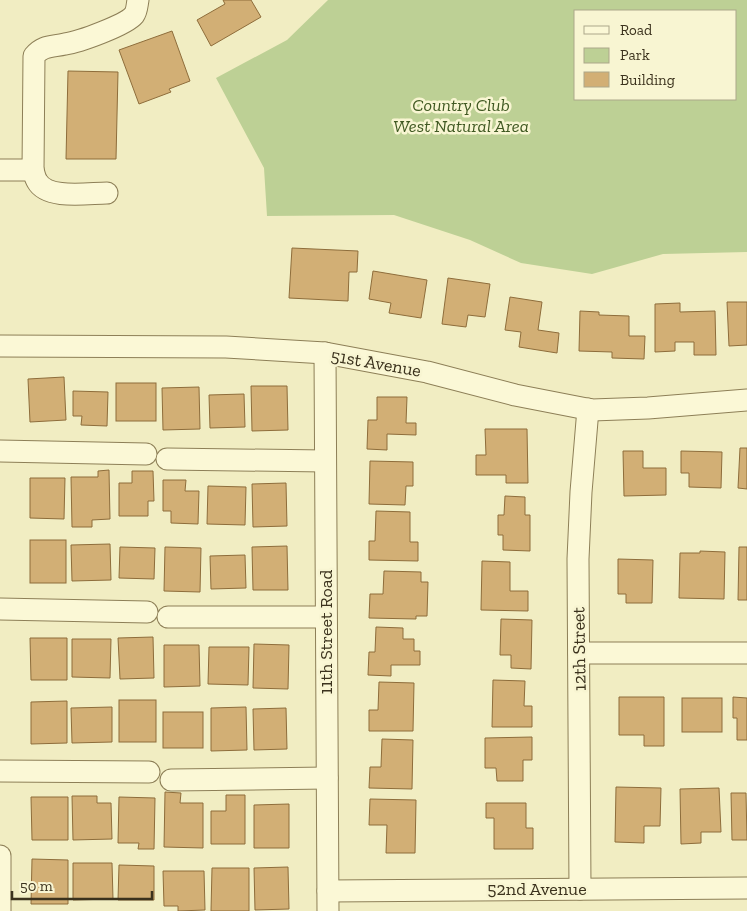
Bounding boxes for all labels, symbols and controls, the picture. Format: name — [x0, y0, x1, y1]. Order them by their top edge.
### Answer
legend — [574, 10, 737, 100]
text: Road — [620, 21, 653, 39]
text: Park — [620, 46, 650, 64]
text: Building — [620, 71, 675, 89]
park label: Country Club West Natural Area — [393, 94, 529, 137]
street label: 51st Avenue — [329, 344, 423, 382]
street label: 11th Street Road — [315, 570, 337, 694]
street label: 12th Street — [567, 606, 591, 691]
scale bar — [12, 868, 152, 900]
text: 50 m — [20, 877, 53, 895]
street label: 52nd Avenue — [487, 878, 587, 900]

